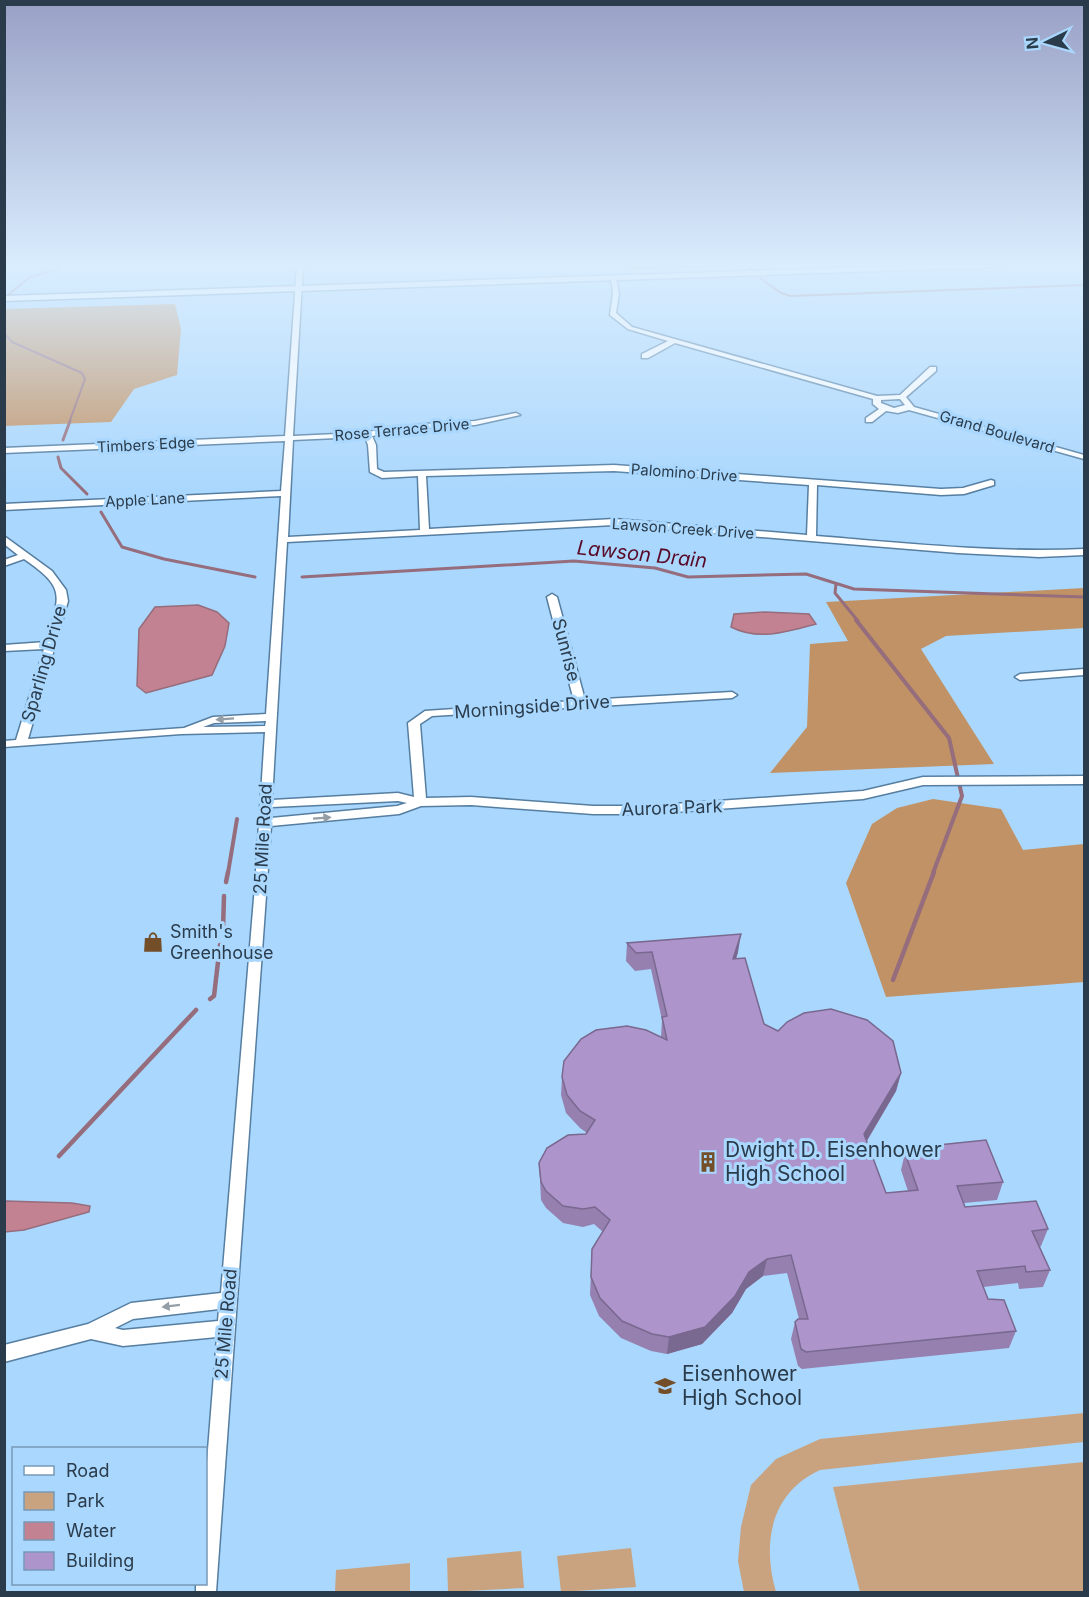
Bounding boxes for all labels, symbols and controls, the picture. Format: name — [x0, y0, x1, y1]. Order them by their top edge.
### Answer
north arrow — [1017, 12, 1077, 72]
text: N — [1022, 36, 1043, 50]
street label: Grand Boulevard — [937, 406, 1057, 457]
street label: Rose Terrace Drive — [334, 414, 470, 445]
street label: Timbers Edge — [96, 432, 196, 457]
street label: Palomino Drive — [630, 459, 738, 486]
street label: Apple Lane — [105, 488, 185, 511]
street label: Lawson Creek Drive — [611, 514, 755, 543]
water label: Lawson Drain — [576, 535, 708, 573]
street label: Sparling Drive — [17, 603, 70, 724]
street label: Sunrise — [548, 616, 585, 684]
street label: Morningside Drive — [453, 691, 610, 722]
one-way arrow — [215, 715, 234, 724]
street label: 25 Mile Road — [249, 783, 276, 895]
street label: Aurora Park — [621, 795, 723, 820]
one-way arrow — [312, 813, 331, 823]
place label: Smith's Greenhouse — [170, 921, 274, 963]
shop icon: Smith's Greenhouse — [141, 930, 165, 954]
place label: Dwight D. Eisenhower High School — [725, 1137, 942, 1186]
building icon: Dwight D. Eisenhower High School — [696, 1150, 720, 1174]
street label: 25 Mile Road — [210, 1268, 241, 1380]
one-way arrow — [161, 1301, 180, 1311]
place label: Eisenhower High School — [682, 1361, 802, 1410]
school or university icon: Eisenhower High School — [653, 1374, 677, 1398]
legend — [12, 1447, 207, 1585]
text: Road — [66, 1460, 109, 1481]
text: Park — [66, 1490, 105, 1511]
text: Water — [66, 1520, 116, 1541]
text: Building — [66, 1550, 134, 1571]

